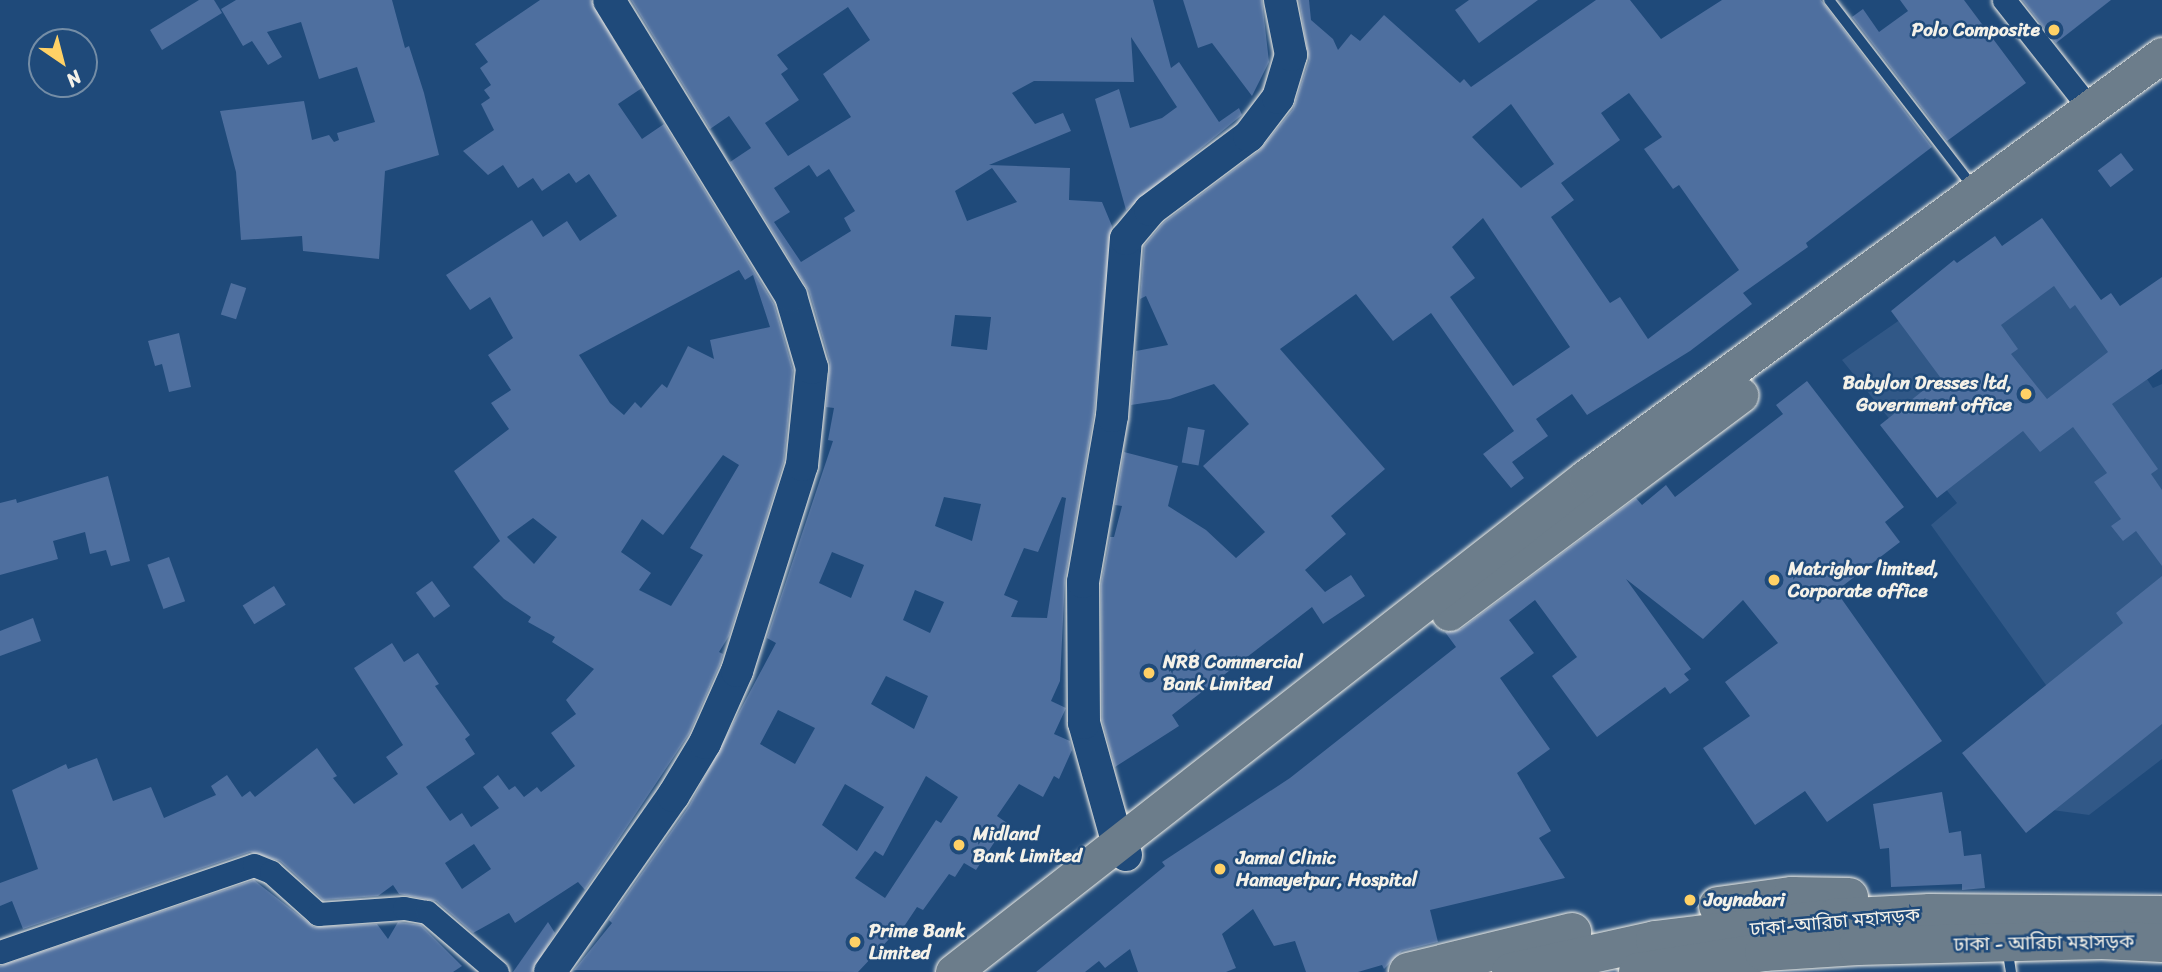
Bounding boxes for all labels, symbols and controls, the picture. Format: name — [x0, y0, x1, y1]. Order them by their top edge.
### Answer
place label: Polo Composite — [1912, 19, 2040, 41]
marker: Polo Composite — [2046, 22, 2062, 38]
north arrow — [28, 28, 98, 98]
text: N — [59, 62, 89, 96]
place label: Babylon Dresses ltd, Government office — [1842, 372, 2012, 416]
marker: Babylon Dresses ltd, Government office — [2018, 386, 2034, 402]
place label: Matrighor limited, Corporate office — [1788, 558, 1938, 602]
marker: Matrighor limited, Corporate office — [1766, 572, 1782, 588]
place label: NRB Commercial Bank Limited — [1163, 651, 1303, 695]
marker: NRB Commercial Bank Limited — [1141, 665, 1157, 681]
place label: Midland Bank Limited — [973, 823, 1081, 867]
marker: Midland Bank Limited — [951, 837, 967, 853]
place label: Jamal Clinic Hamayetpur, Hospital — [1236, 847, 1418, 891]
marker: Jamal Clinic Hamayetpur, Hospital — [1210, 859, 1230, 879]
place label: Joynabari — [1704, 889, 1785, 911]
marker: Joynabari — [1682, 892, 1698, 908]
street label: ঢাকা-আরিচা মহাসড়ক — [1749, 903, 1921, 941]
place label: Prime Bank Limited — [869, 920, 965, 964]
street label: ঢাকা - আরিচা মহাসড়ক — [1953, 930, 2135, 956]
marker: Prime Bank Limited — [847, 934, 863, 950]

